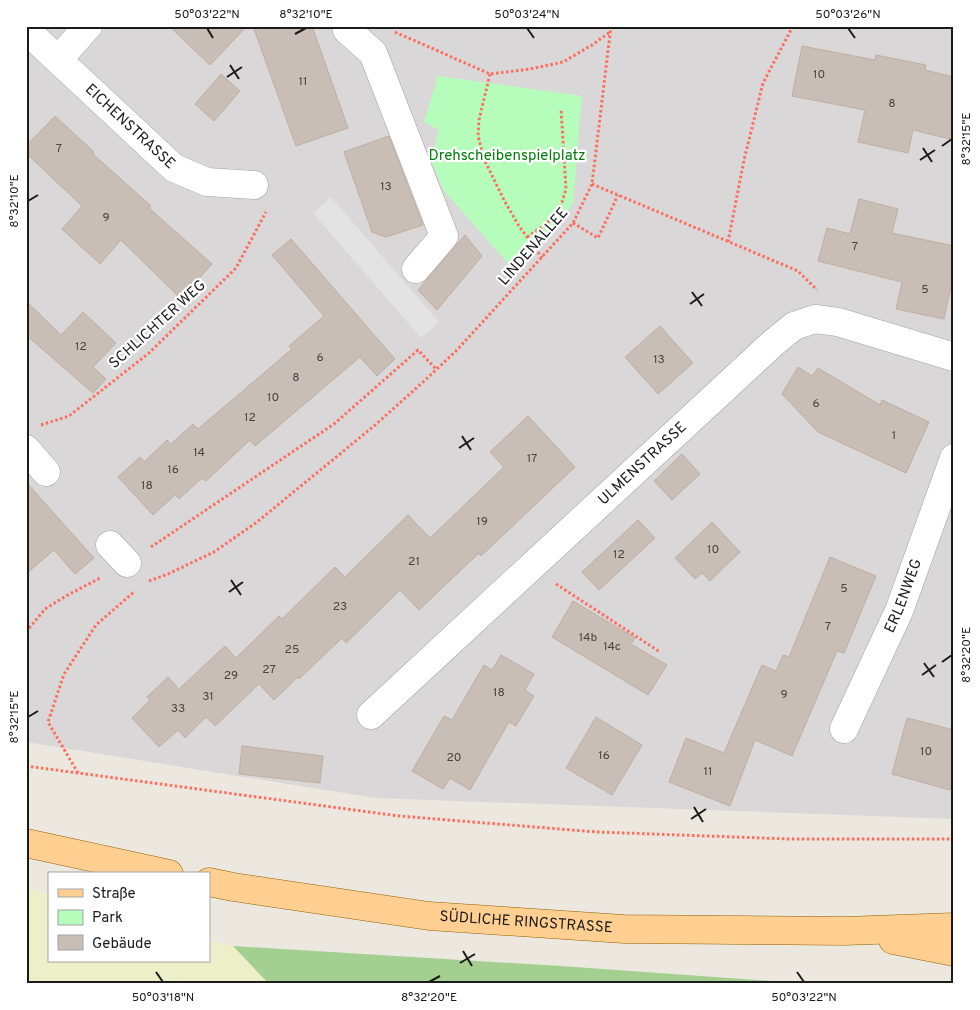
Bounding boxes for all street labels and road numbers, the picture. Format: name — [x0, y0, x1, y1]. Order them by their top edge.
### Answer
street label: EICHENSTRASSE — [81, 80, 179, 174]
street label: LINDENALLEE — [495, 204, 573, 290]
street label: SCHLICHTER WEG — [106, 277, 210, 373]
street label: ULMENSTRASSE — [594, 418, 691, 509]
street label: ERLENWEG — [881, 556, 926, 636]
street label: SÜDLICHE RINGSTRASSE — [439, 907, 613, 938]

